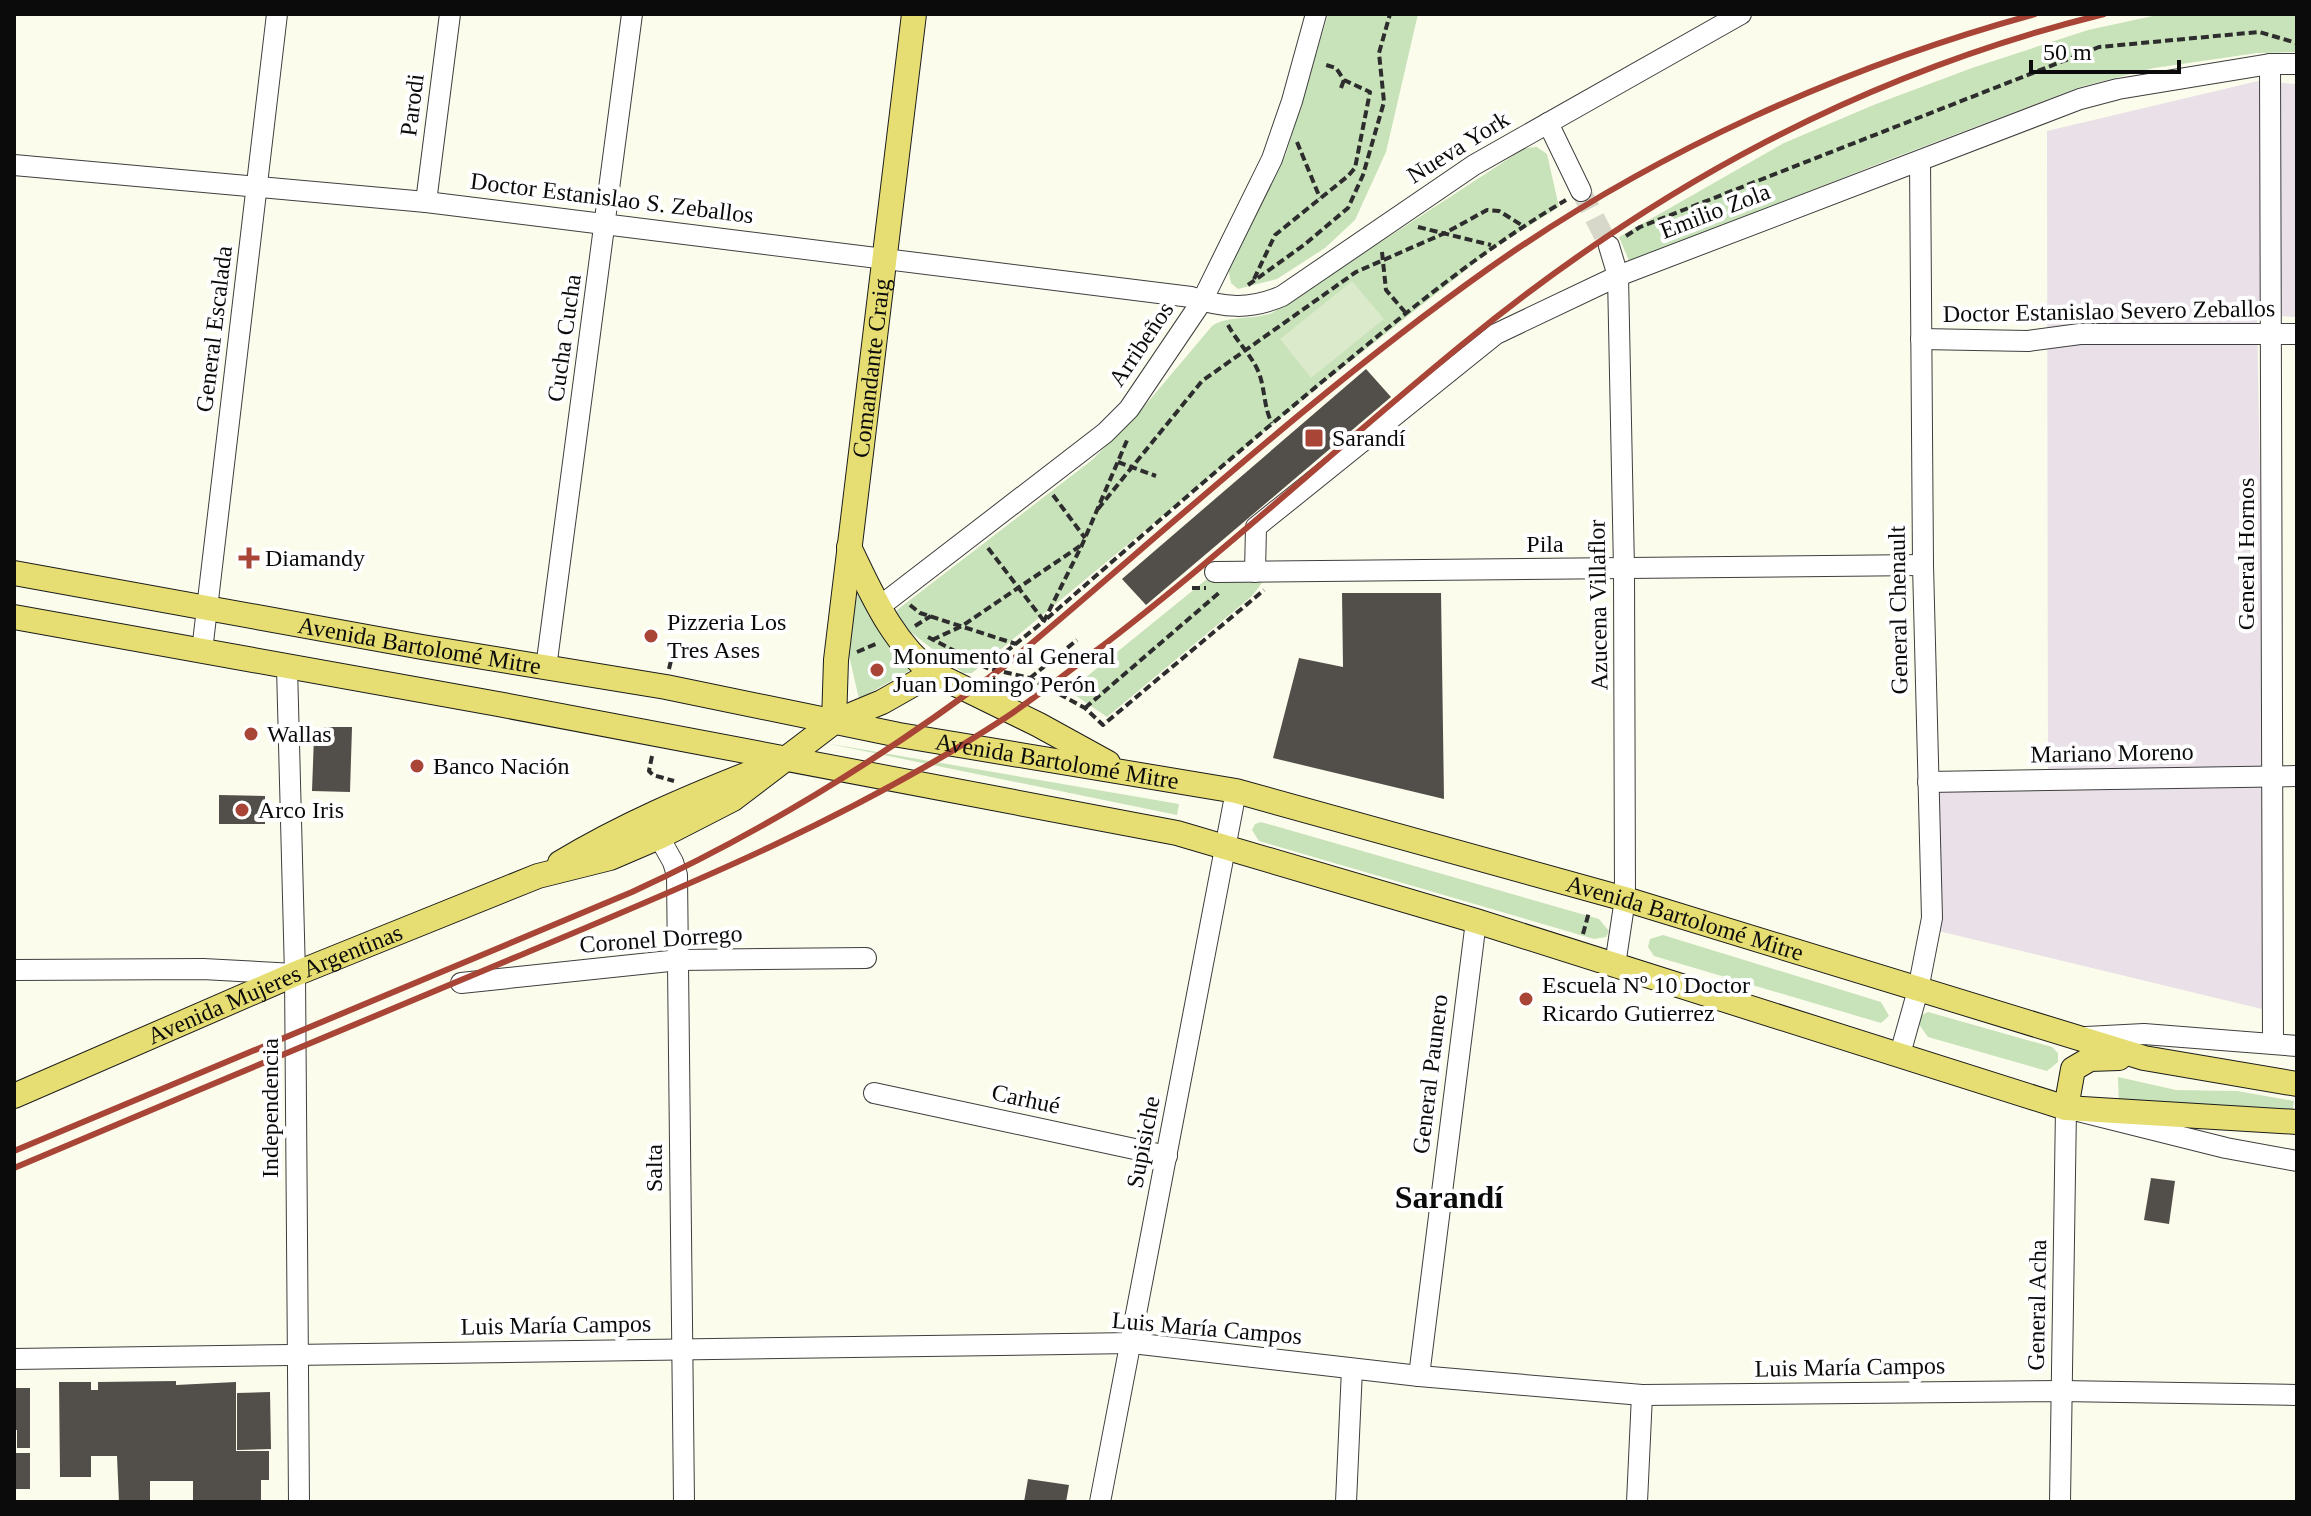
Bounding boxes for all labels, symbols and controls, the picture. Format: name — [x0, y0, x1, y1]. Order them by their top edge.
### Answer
scale bar — [2031, 24, 2179, 74]
text: 50 m — [2043, 39, 2092, 65]
street label: Parodi — [395, 72, 429, 138]
street label: Nueva York — [1402, 106, 1514, 188]
street label: Doctor Estanislao S. Zeballos — [469, 168, 755, 228]
street label: Emilio Zola — [1657, 178, 1774, 244]
street label: General Escalada — [191, 244, 237, 414]
street label: Cucha Cucha — [542, 272, 586, 403]
street label: Comandante Craig — [848, 277, 895, 459]
street label: Doctor Estanislao Severo Zeballos — [1943, 295, 2275, 327]
street label: Arribeños — [1103, 297, 1179, 391]
place label: Sarandí — [1332, 425, 1406, 451]
marker: Sarandí — [1303, 427, 1325, 449]
street label: General Hornos — [2233, 478, 2259, 630]
street label: Azucena Villaflor — [1584, 519, 1612, 691]
street label: General Chenault — [1884, 525, 1912, 695]
street label: Pila — [1526, 531, 1564, 557]
place label: Diamandy — [265, 545, 365, 571]
marker: Diamandy — [240, 549, 258, 567]
place label: Pizzeria Los Tres Ases — [667, 609, 786, 663]
street label: Avenida Bartolomé Mitre — [296, 612, 543, 679]
marker: Pizzeria Los Tres Ases — [642, 627, 660, 645]
place label: Monumento al General Juan Domingo Perón — [893, 643, 1116, 697]
marker: Monumento al General Juan Domingo Perón — [868, 661, 886, 679]
place label: Wallas — [267, 721, 332, 747]
marker: Wallas — [242, 725, 260, 743]
street label: Avenida Bartolomé Mitre — [933, 728, 1181, 794]
street label: Mariano Moreno — [2030, 739, 2194, 767]
place label: Banco Nación — [433, 753, 570, 779]
marker: Banco Nación — [408, 757, 426, 775]
place label: Arco Iris — [258, 797, 344, 823]
marker: Arco Iris — [233, 801, 251, 819]
street label: Avenida Bartolomé Mitre — [1563, 870, 1807, 966]
street label: Avenida Mujeres Argentinas — [144, 919, 406, 1049]
street label: Coronel Dorrego — [579, 920, 743, 958]
place label: Escuela Nº 10 Doctor Ricardo Gutierrez — [1542, 972, 1750, 1026]
marker: Escuela Nº 10 Doctor Ricardo Gutierrez — [1517, 990, 1535, 1008]
street label: General Paunero — [1407, 993, 1453, 1155]
street label: Independencia — [257, 1038, 283, 1178]
street label: Carhué — [989, 1079, 1063, 1119]
street label: Supisiche — [1121, 1094, 1165, 1190]
street label: Salta — [641, 1144, 667, 1192]
district label: Sarandí — [1395, 1179, 1504, 1215]
street label: General Acha — [2023, 1239, 2051, 1371]
street label: Luis María Campos — [1111, 1307, 1303, 1349]
street label: Luis María Campos — [460, 1310, 652, 1340]
street label: Luis María Campos — [1754, 1352, 1946, 1382]

